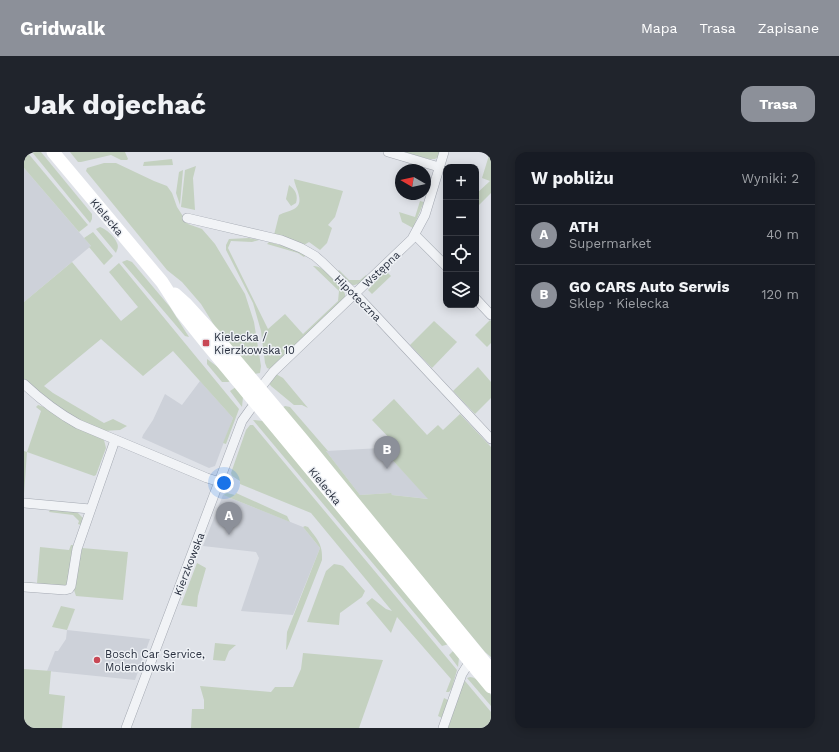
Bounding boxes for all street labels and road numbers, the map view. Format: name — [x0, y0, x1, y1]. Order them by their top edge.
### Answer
street label: Kielecka — [87, 196, 126, 239]
street label: Wstępna — [360, 248, 403, 290]
street label: Hipoteczna — [332, 272, 384, 324]
street label: Kielecka — [305, 465, 344, 508]
street label: Kierzkowska — [171, 531, 207, 598]

